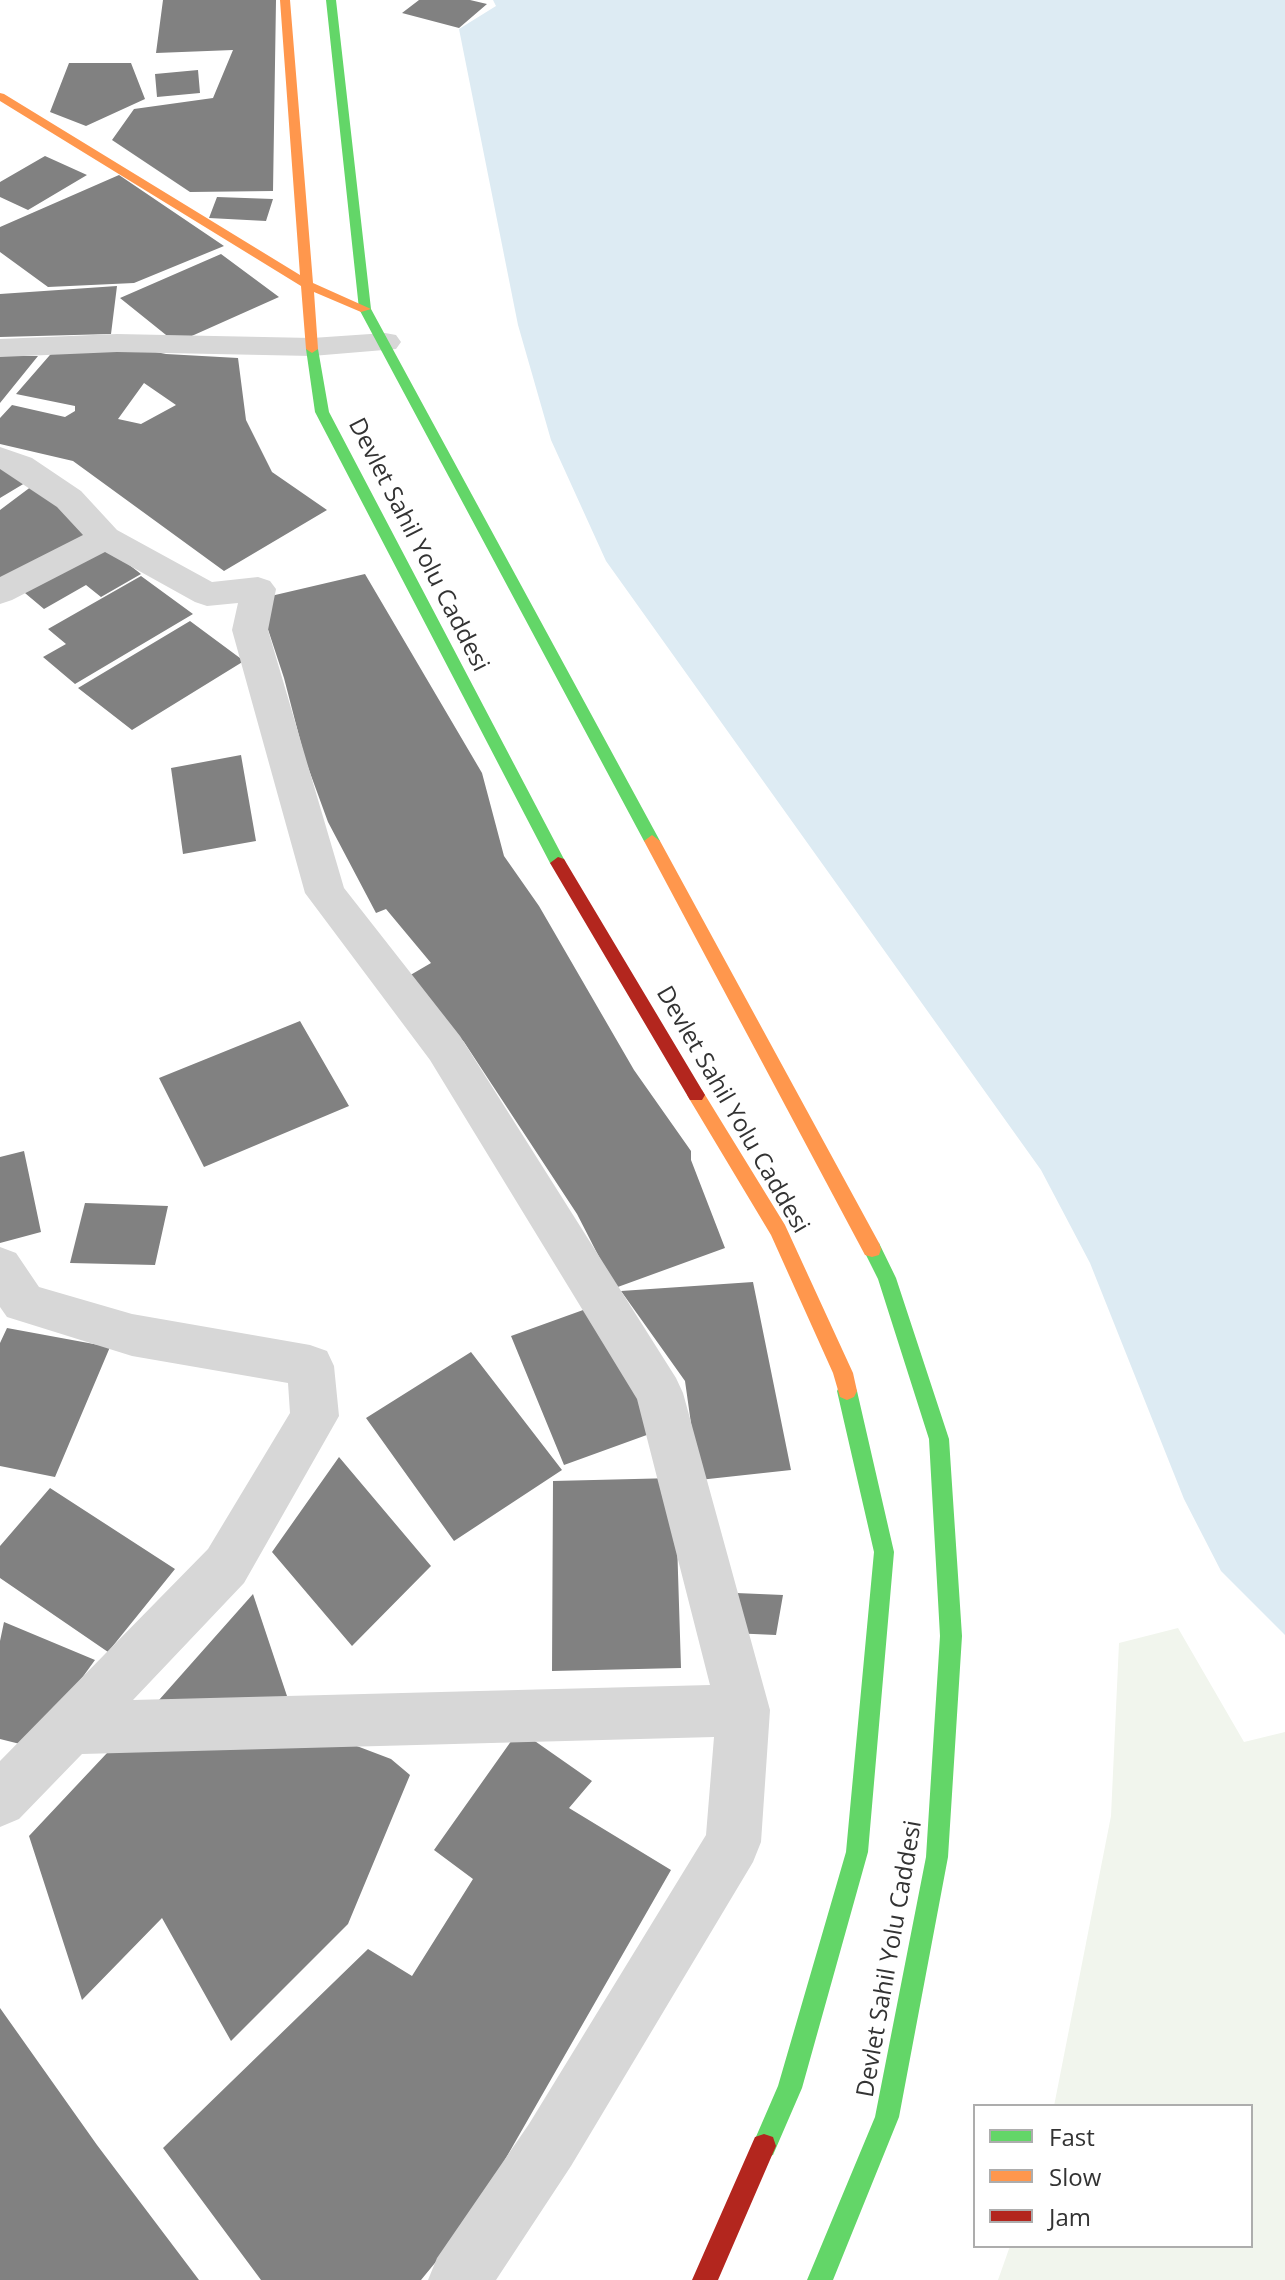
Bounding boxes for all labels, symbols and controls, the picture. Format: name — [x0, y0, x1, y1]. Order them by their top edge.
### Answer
street label: Devlet Sahil Yolu Caddesi — [342, 414, 494, 676]
street label: Devlet Sahil Yolu Caddesi — [649, 981, 815, 1239]
street label: Devlet Sahil Yolu Caddesi — [851, 1818, 929, 2100]
legend — [973, 2104, 1253, 2248]
text: Fast — [1049, 2120, 1095, 2153]
text: Slow — [1049, 2160, 1101, 2193]
text: Jam — [1049, 2200, 1091, 2233]

